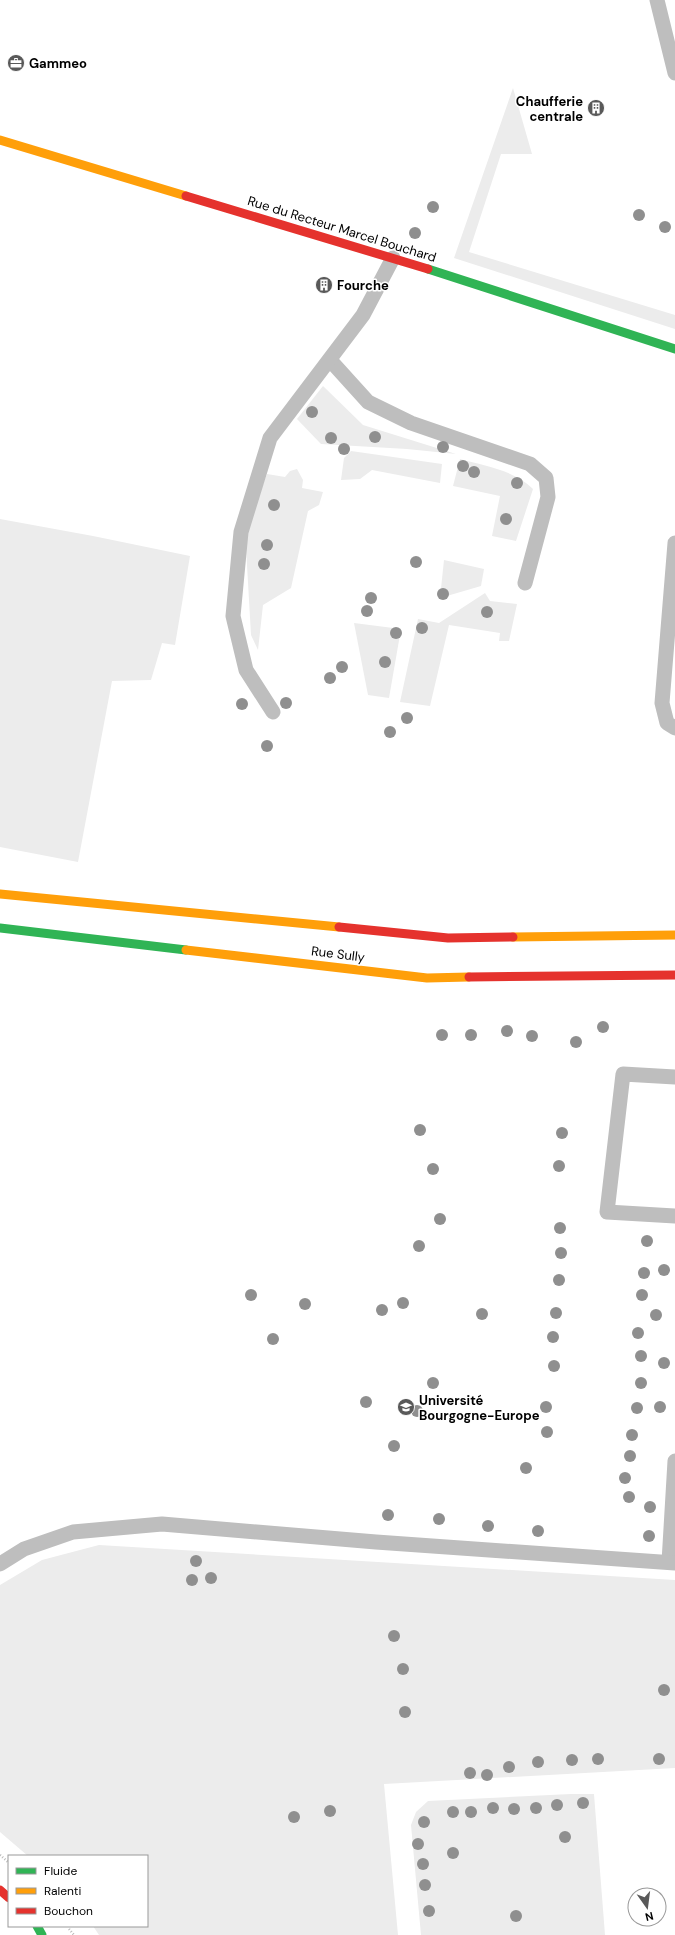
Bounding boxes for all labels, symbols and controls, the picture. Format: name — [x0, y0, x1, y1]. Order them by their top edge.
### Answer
office icon: Gammeo — [6, 53, 26, 73]
place label: Gammeo — [29, 55, 87, 72]
place label: Chaufferie centrale — [516, 93, 583, 125]
building icon: Chaufferie centrale — [586, 98, 606, 118]
street label: Rue du Recteur Marcel Bouchard — [246, 192, 438, 266]
building icon: Fourche — [314, 275, 334, 295]
place label: Fourche — [337, 277, 389, 294]
street label: Rue Sully — [310, 942, 366, 966]
place label: Université Bourgogne-Europe — [419, 1392, 540, 1424]
school or university icon: Université Bourgogne-Europe — [396, 1397, 416, 1417]
legend — [8, 1855, 148, 1927]
text: Fluide — [44, 1863, 77, 1879]
text: Ralenti — [44, 1883, 82, 1899]
north arrow — [627, 1887, 667, 1927]
text: Bouchon — [44, 1903, 93, 1919]
text: N — [644, 1909, 655, 1924]

